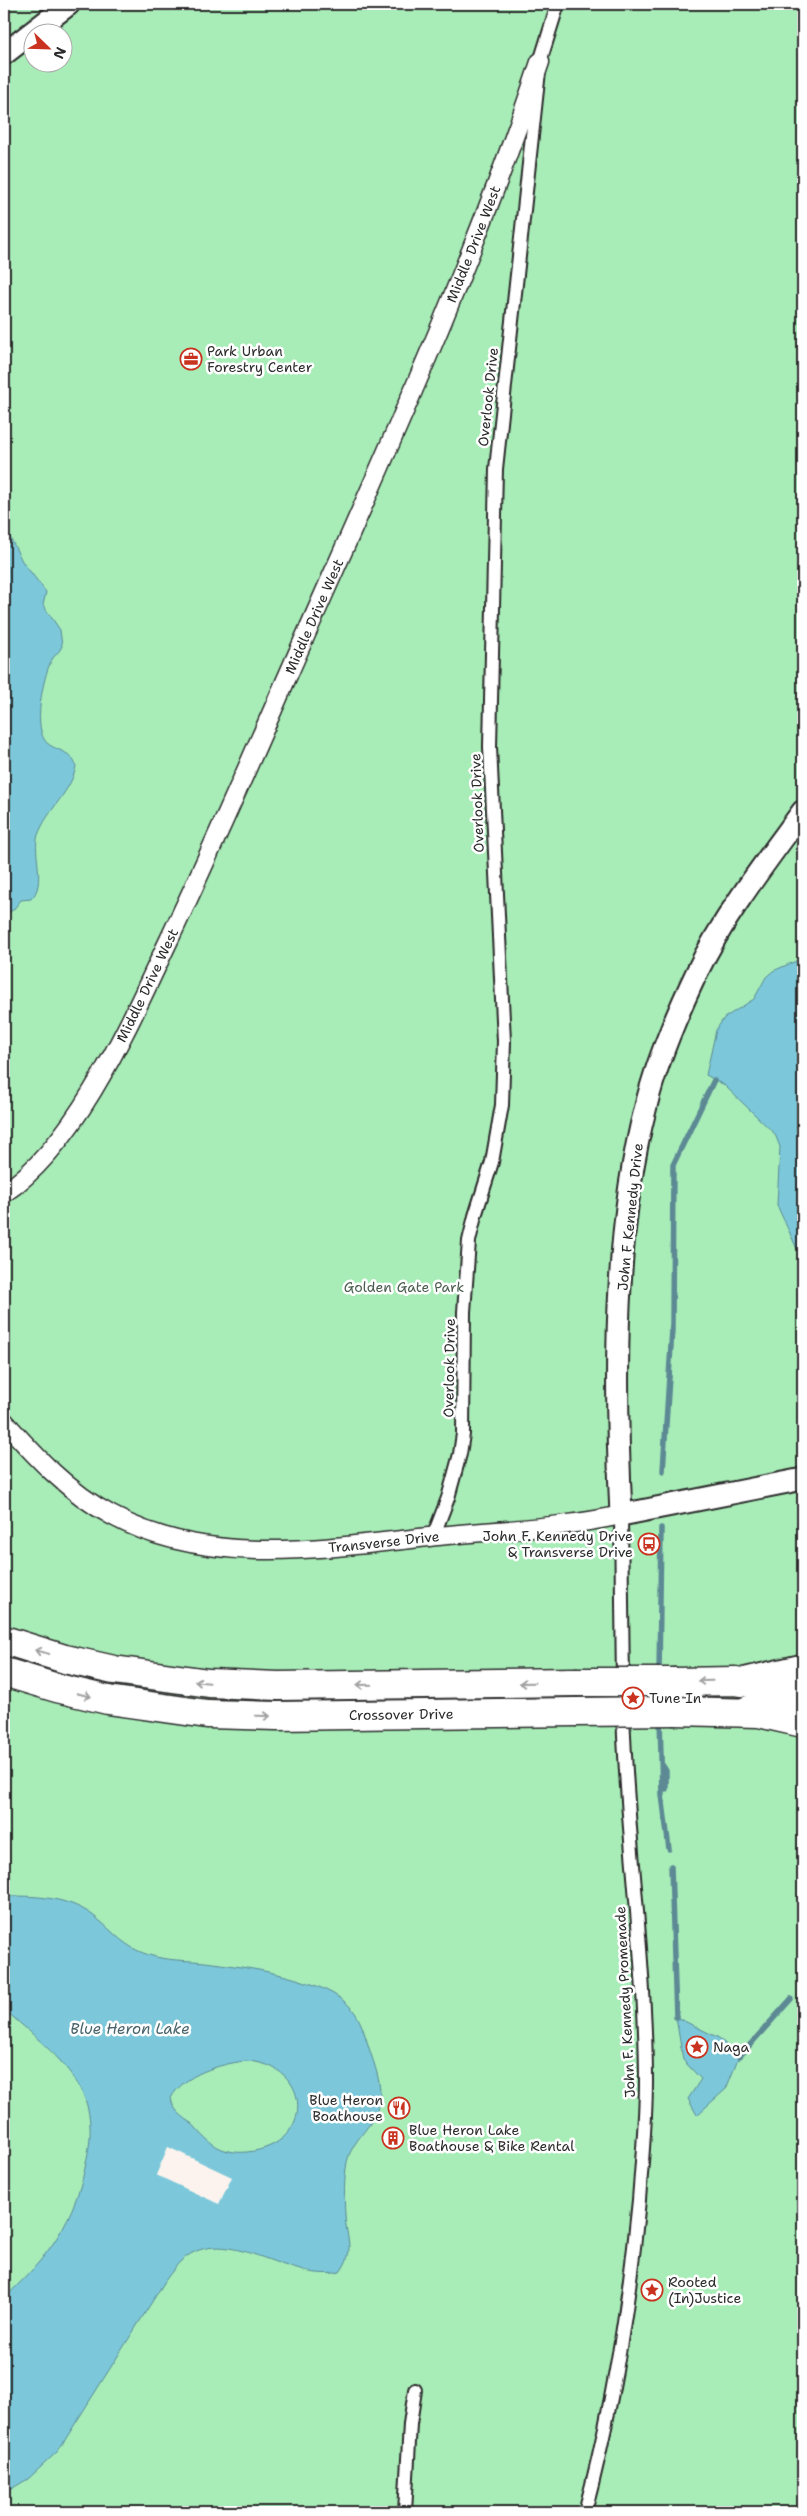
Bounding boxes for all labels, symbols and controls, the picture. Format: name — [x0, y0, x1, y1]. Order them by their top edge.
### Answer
north arrow — [22, 22, 72, 72]
text: N — [50, 44, 70, 62]
street label: Middle Drive West — [442, 183, 504, 305]
place label: Park Urban Forestry Center — [207, 342, 313, 376]
office icon: Park Urban Forestry Center — [179, 347, 203, 371]
street label: Overlook Drive — [474, 347, 502, 447]
street label: Middle Drive West — [281, 556, 347, 677]
street label: Overlook Drive — [466, 753, 488, 853]
street label: Middle Drive West — [112, 925, 182, 1045]
street label: John F Kennedy Drive — [613, 1142, 647, 1292]
park label: Golden Gate Park — [344, 1278, 464, 1296]
street label: Overlook Drive — [439, 1318, 459, 1418]
street label: Transverse Drive — [328, 1527, 440, 1556]
place label: John F. Kennedy Drive & Transverse Drive — [483, 1527, 633, 1561]
bus stop icon: John F. Kennedy Drive & Transverse Drive — [637, 1532, 661, 1556]
one-way arrow — [35, 1647, 51, 1657]
one-way arrow — [697, 1676, 714, 1686]
one-way arrow — [194, 1678, 210, 1687]
one-way arrow — [519, 1678, 535, 1688]
one-way arrow — [357, 1680, 373, 1690]
place icon: Tune In — [621, 1686, 645, 1710]
place label: Tune In — [649, 1689, 702, 1707]
one-way arrow — [76, 1691, 92, 1700]
street label: Crossover Drive — [349, 1705, 454, 1724]
one-way arrow — [254, 1711, 270, 1721]
street label: John F. Kennedy Promenade — [611, 1906, 639, 2098]
water label: Blue Heron Lake — [70, 2019, 190, 2039]
place icon: Naga — [685, 2035, 709, 2059]
place label: Naga — [713, 2038, 750, 2056]
place label: Blue Heron Boathouse — [309, 2091, 383, 2125]
restaurant icon: Blue Heron Boathouse — [387, 2096, 411, 2120]
place label: Blue Heron Lake Boathouse & Bike Rental — [409, 2121, 575, 2155]
building icon: Blue Heron Lake Boathouse & Bike Rental — [381, 2126, 405, 2150]
place label: Rooted (In)Justice — [668, 2273, 741, 2307]
place icon: Rooted (In)Justice — [640, 2278, 664, 2302]

